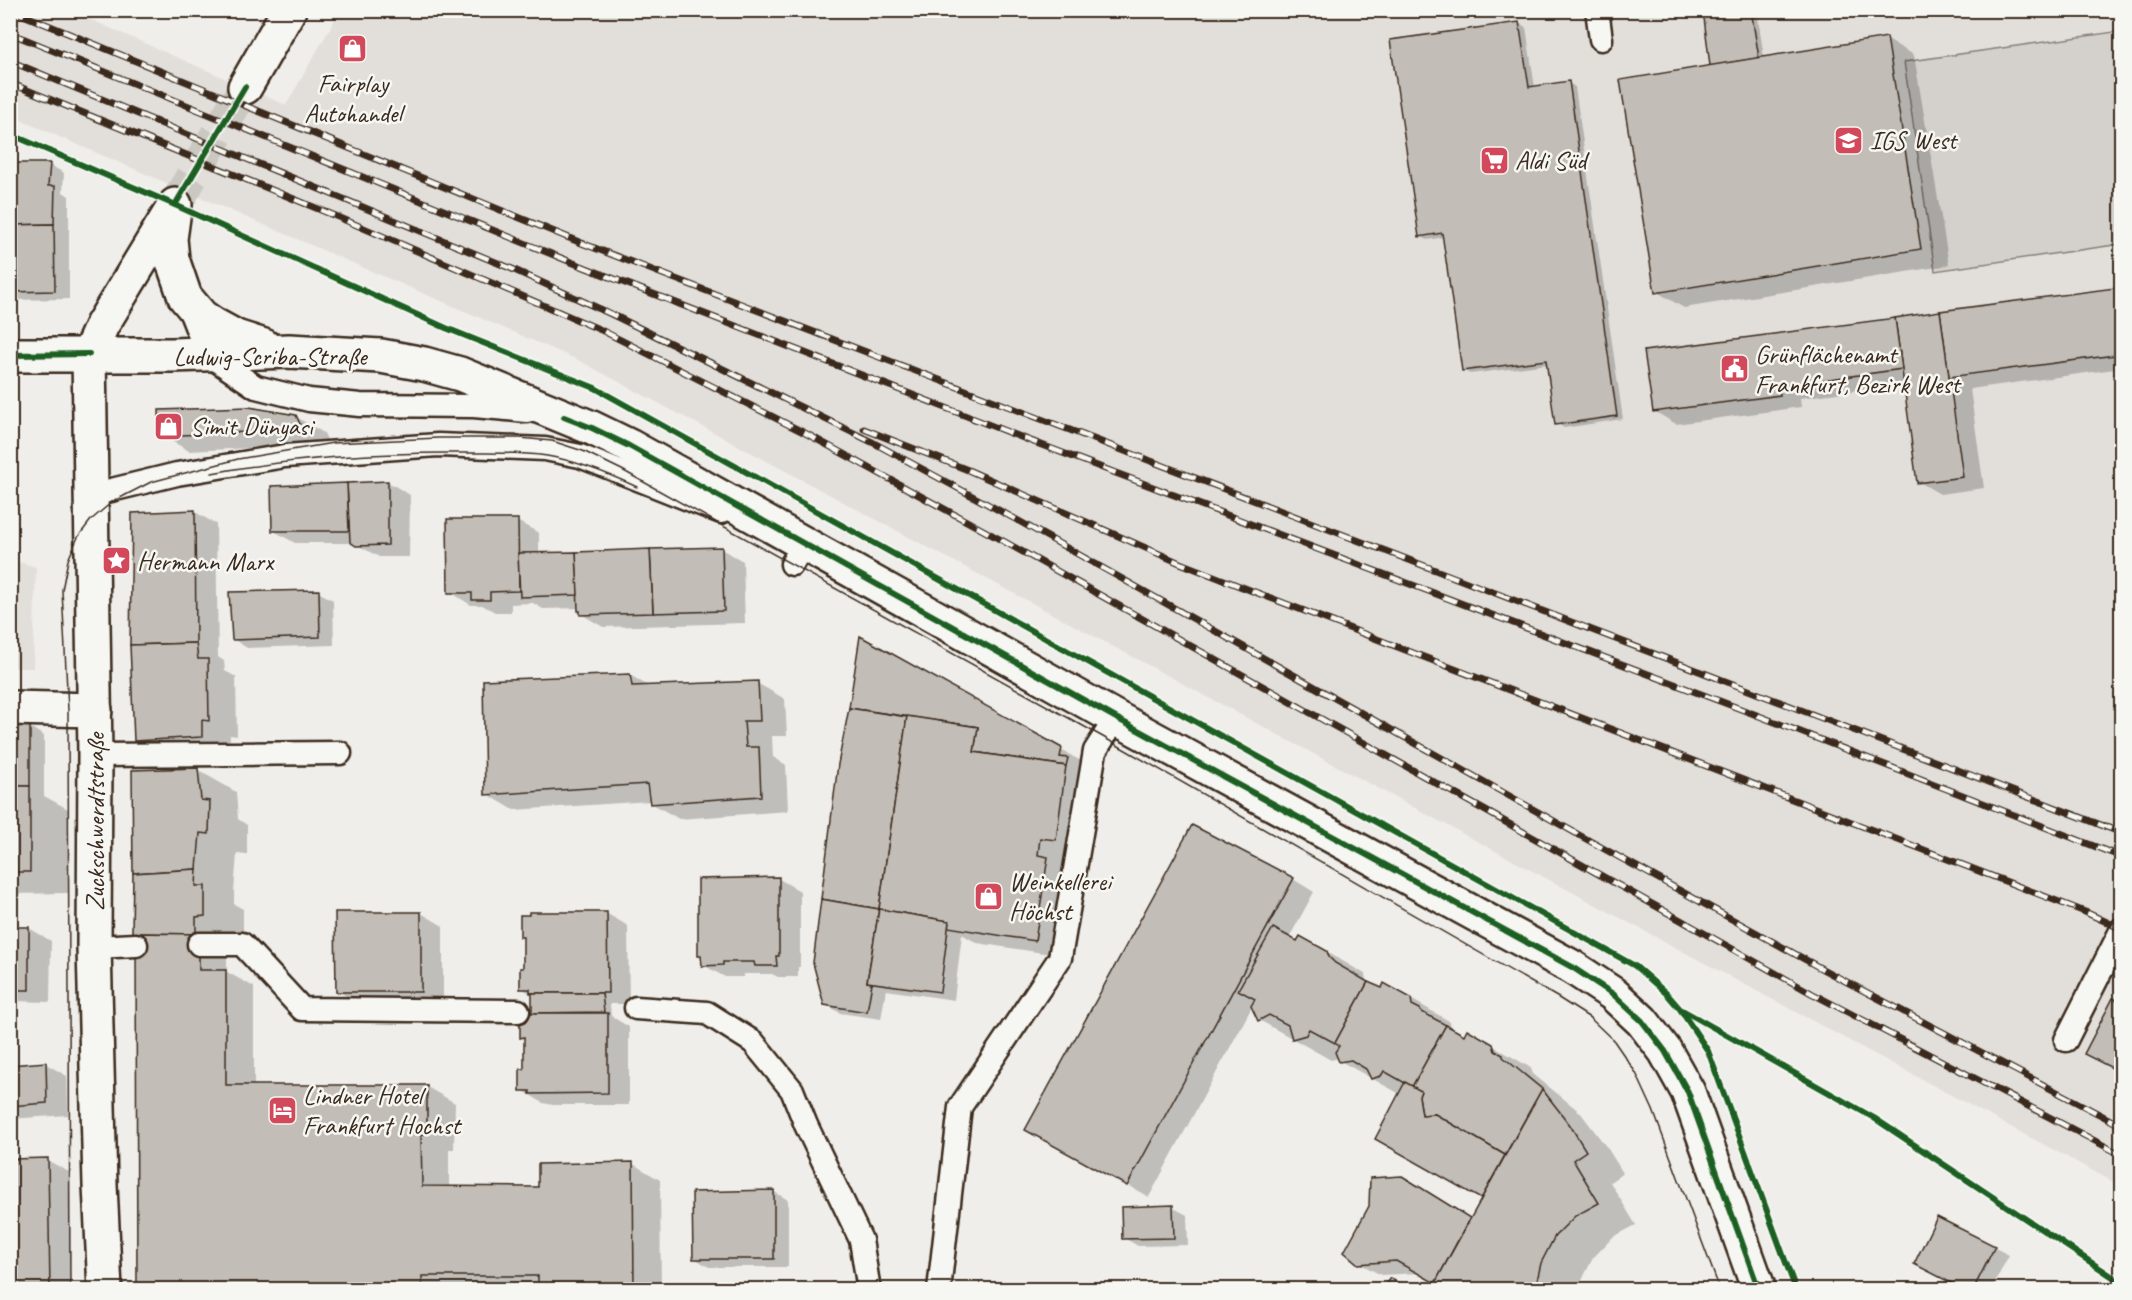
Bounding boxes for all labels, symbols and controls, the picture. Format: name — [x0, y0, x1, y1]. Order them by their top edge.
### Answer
shop icon: Fairplay Autohandel — [337, 33, 369, 65]
place label: Fairplay Autohandel — [304, 67, 406, 130]
school or university icon: IGS West — [1833, 124, 1865, 156]
place label: IGS West — [1870, 124, 1959, 157]
supermarket icon: Aldi Süd — [1478, 144, 1510, 176]
place label: Aldi Süd — [1515, 144, 1590, 177]
place label: Grünflächenamt Frankfurt, Bezirk West — [1755, 338, 1962, 401]
street label: Ludwig-Scriba-Straße — [174, 340, 369, 373]
public building icon: Grünflächenamt Frankfurt, Bezirk West — [1718, 353, 1750, 385]
shop icon: Simit Dünyasi — [153, 410, 185, 442]
place label: Simit Dünyasi — [190, 410, 316, 443]
place icon: Hermann Marx — [100, 545, 132, 577]
place label: Hermann Marx — [137, 545, 275, 578]
street label: Zuckschwerdtstraße — [79, 730, 112, 911]
place label: Weinkellerei Höchst — [1009, 865, 1114, 928]
shop icon: Weinkellerei Höchst — [972, 880, 1004, 912]
place label: Lindner Hotel Frankfurt Hochst — [303, 1079, 462, 1142]
hotel icon: Lindner Hotel Frankfurt Hochst — [266, 1094, 298, 1126]

